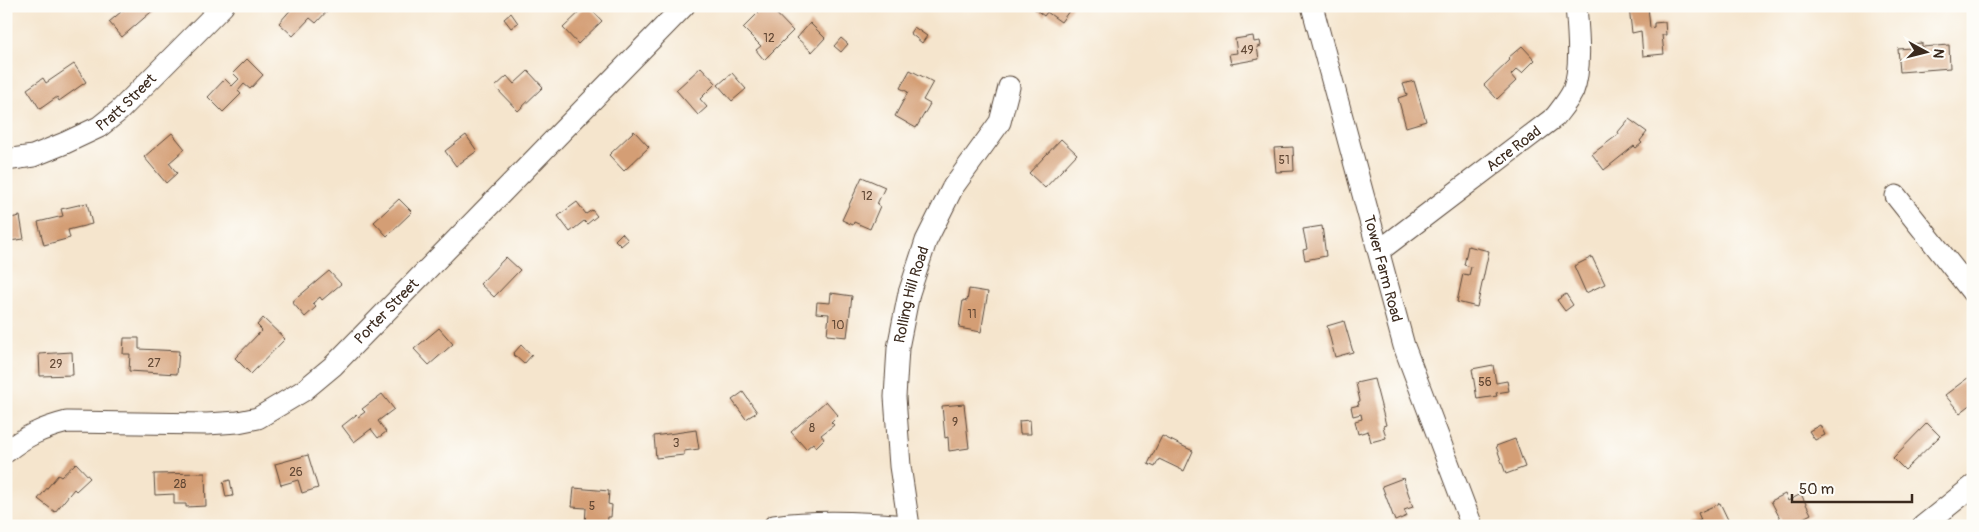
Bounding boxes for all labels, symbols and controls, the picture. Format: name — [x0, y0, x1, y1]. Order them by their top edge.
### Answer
north arrow — [1902, 28, 1952, 78]
house number: 12 — [763, 31, 775, 46]
house number: 49 — [1240, 43, 1254, 58]
text: N — [1929, 48, 1947, 59]
street label: Pratt Street — [92, 69, 161, 136]
street label: Acre Road — [1482, 122, 1545, 176]
house number: 51 — [1278, 153, 1290, 168]
house number: 12 — [861, 189, 873, 204]
street label: Tower Farm Road — [1359, 213, 1406, 324]
street label: Rolling Hill Road — [890, 244, 934, 345]
street label: Porter Street — [350, 274, 424, 349]
house number: 11 — [967, 307, 977, 322]
house number: 10 — [832, 318, 844, 333]
house number: 27 — [147, 356, 161, 371]
house number: 29 — [50, 357, 62, 372]
house number: 56 — [1478, 375, 1492, 390]
house number: 9 — [952, 415, 958, 430]
house number: 8 — [809, 421, 815, 436]
house number: 3 — [673, 436, 680, 451]
house number: 26 — [289, 465, 303, 480]
scale bar — [1792, 472, 1912, 504]
house number: 28 — [174, 477, 186, 492]
text: 50 m — [1799, 480, 1834, 499]
house number: 5 — [589, 499, 595, 514]

